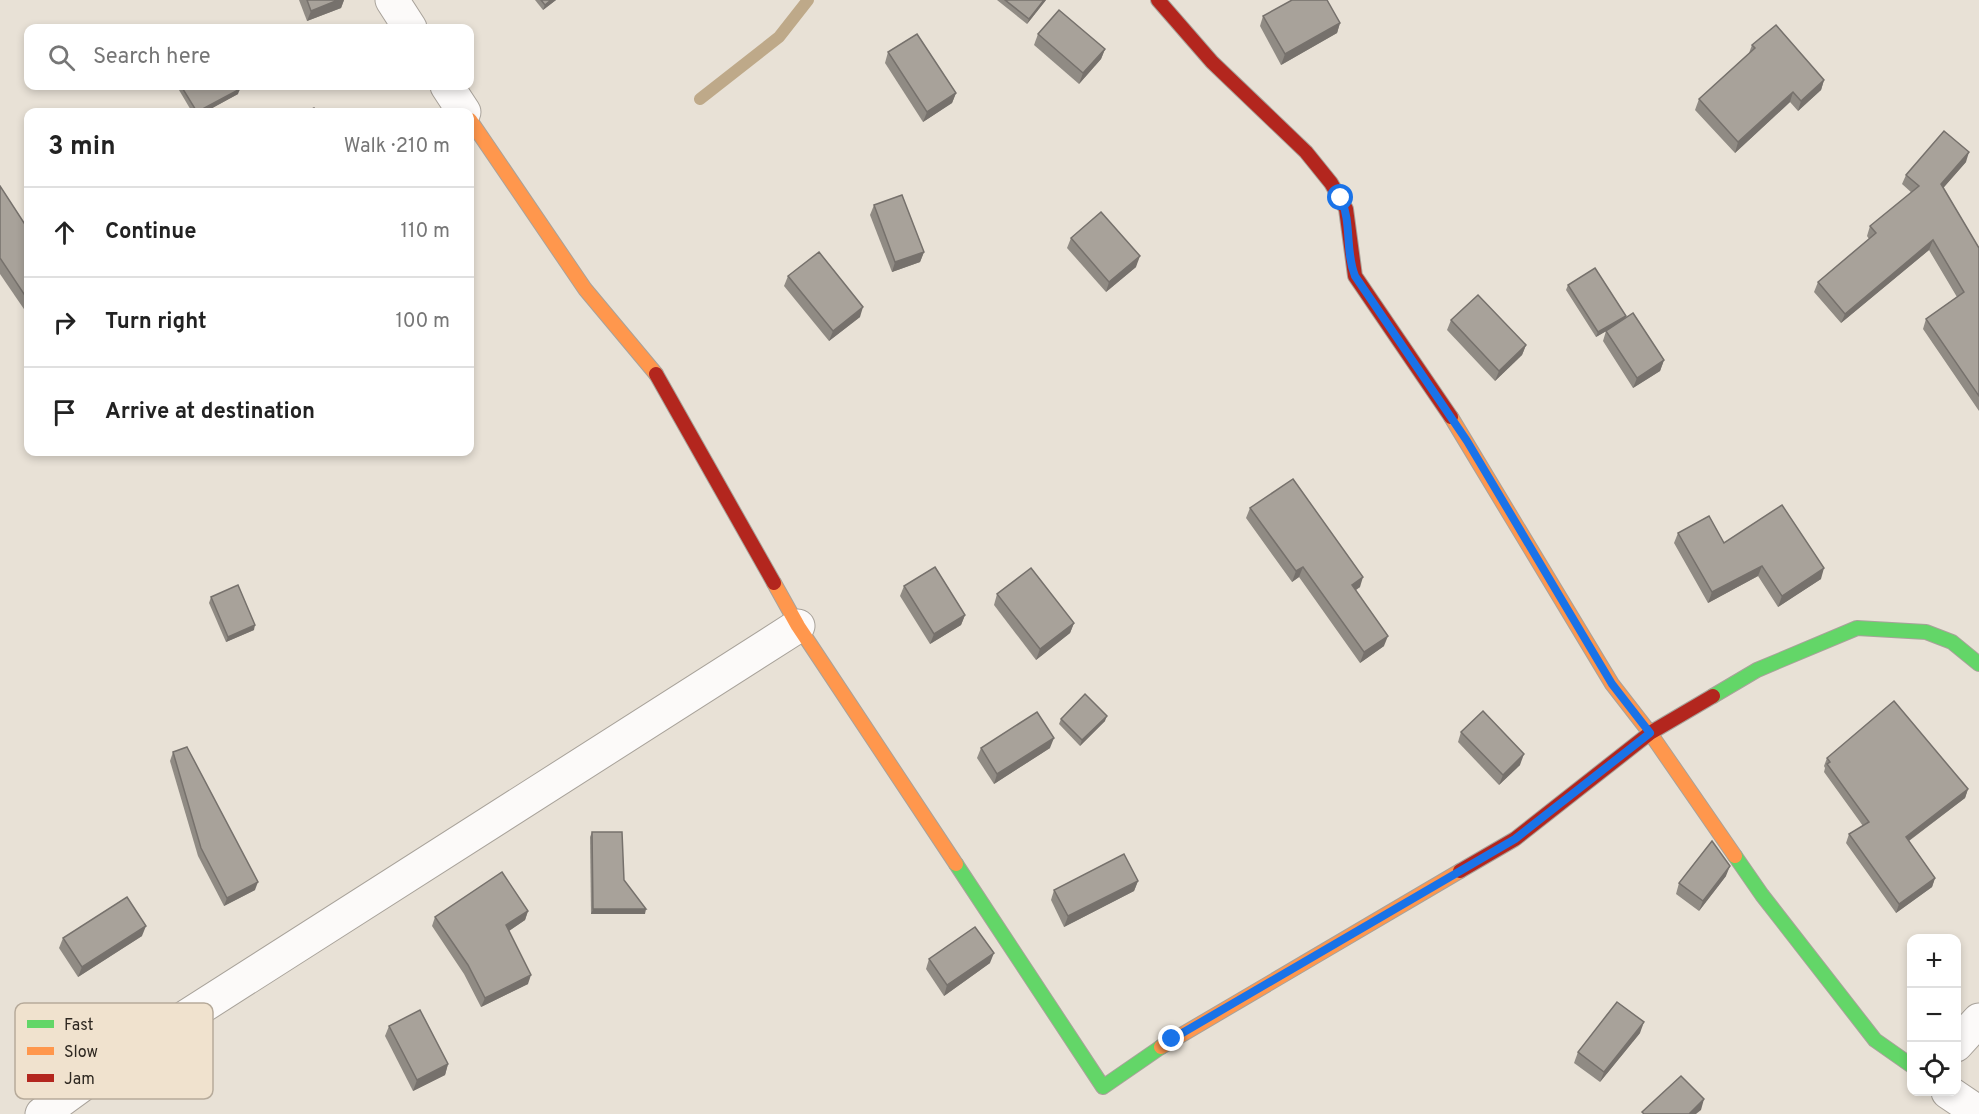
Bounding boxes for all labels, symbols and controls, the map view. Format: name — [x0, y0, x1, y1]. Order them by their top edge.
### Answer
search box — [24, 24, 474, 90]
icon: search — [45, 41, 78, 74]
text: Search here — [93, 44, 211, 71]
text: 3 min — [48, 131, 116, 164]
text: Walk · 210 m — [344, 134, 450, 160]
route start — [1327, 184, 1353, 210]
icon: ahead — [48, 216, 81, 249]
text: Continue — [105, 219, 196, 246]
text: 110 m — [401, 219, 450, 245]
icon: right — [48, 306, 81, 339]
text: Turn right — [105, 309, 207, 336]
text: 100 m — [395, 309, 450, 335]
icon: arrive — [48, 396, 81, 429]
text: Arrive at destination — [105, 399, 315, 426]
map controls — [1907, 934, 1961, 1096]
button: + — [1907, 934, 1961, 988]
button: − — [1907, 988, 1961, 1042]
legend — [15, 1003, 213, 1099]
text: Fast — [64, 1016, 94, 1036]
route end — [1158, 1025, 1184, 1051]
button: locate — [1907, 1042, 1961, 1096]
text: Slow — [64, 1043, 98, 1063]
text: Jam — [64, 1070, 95, 1090]

